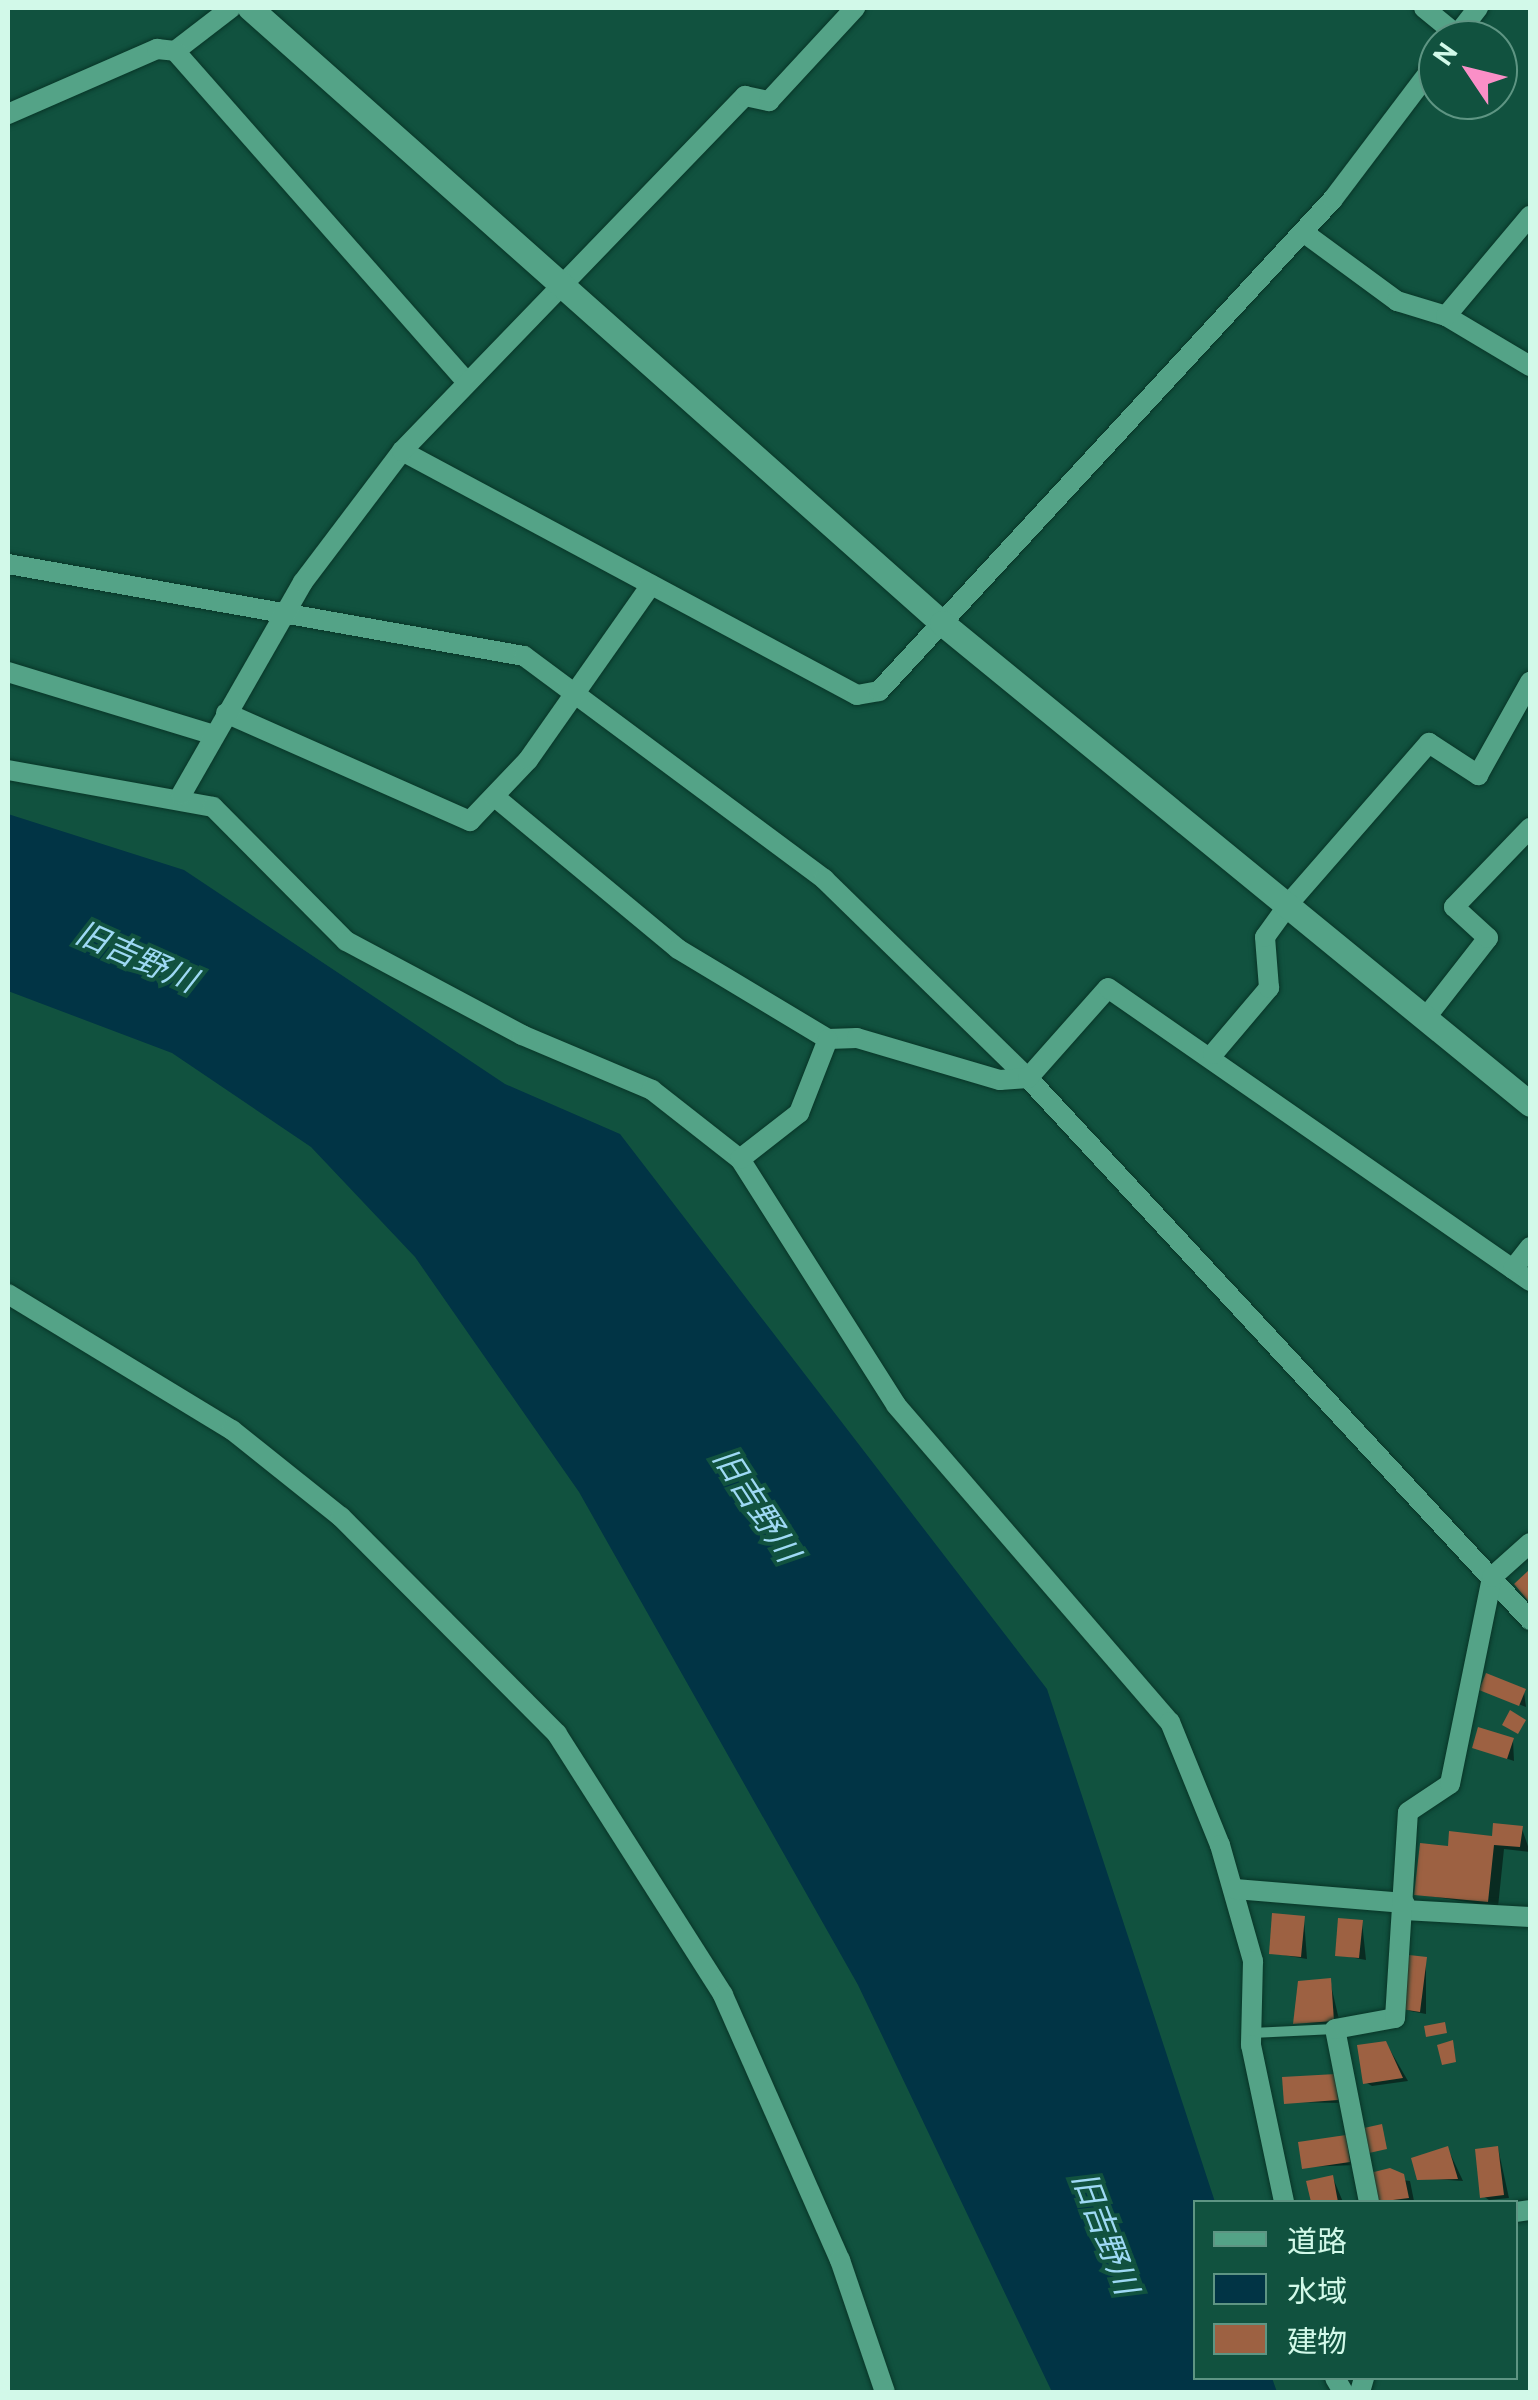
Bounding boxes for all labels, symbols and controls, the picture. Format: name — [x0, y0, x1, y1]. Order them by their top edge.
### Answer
north arrow — [1418, 20, 1518, 120]
text: N — [1425, 36, 1465, 72]
water label: 旧吉野川 — [70, 913, 202, 1001]
water label: 旧吉野川 — [705, 1441, 807, 1569]
water label: 旧吉野川 — [1064, 2166, 1146, 2300]
legend — [1193, 2200, 1518, 2380]
text: 道路 — [1287, 2223, 1347, 2260]
text: 水域 — [1287, 2273, 1347, 2310]
text: 建物 — [1287, 2323, 1347, 2360]

